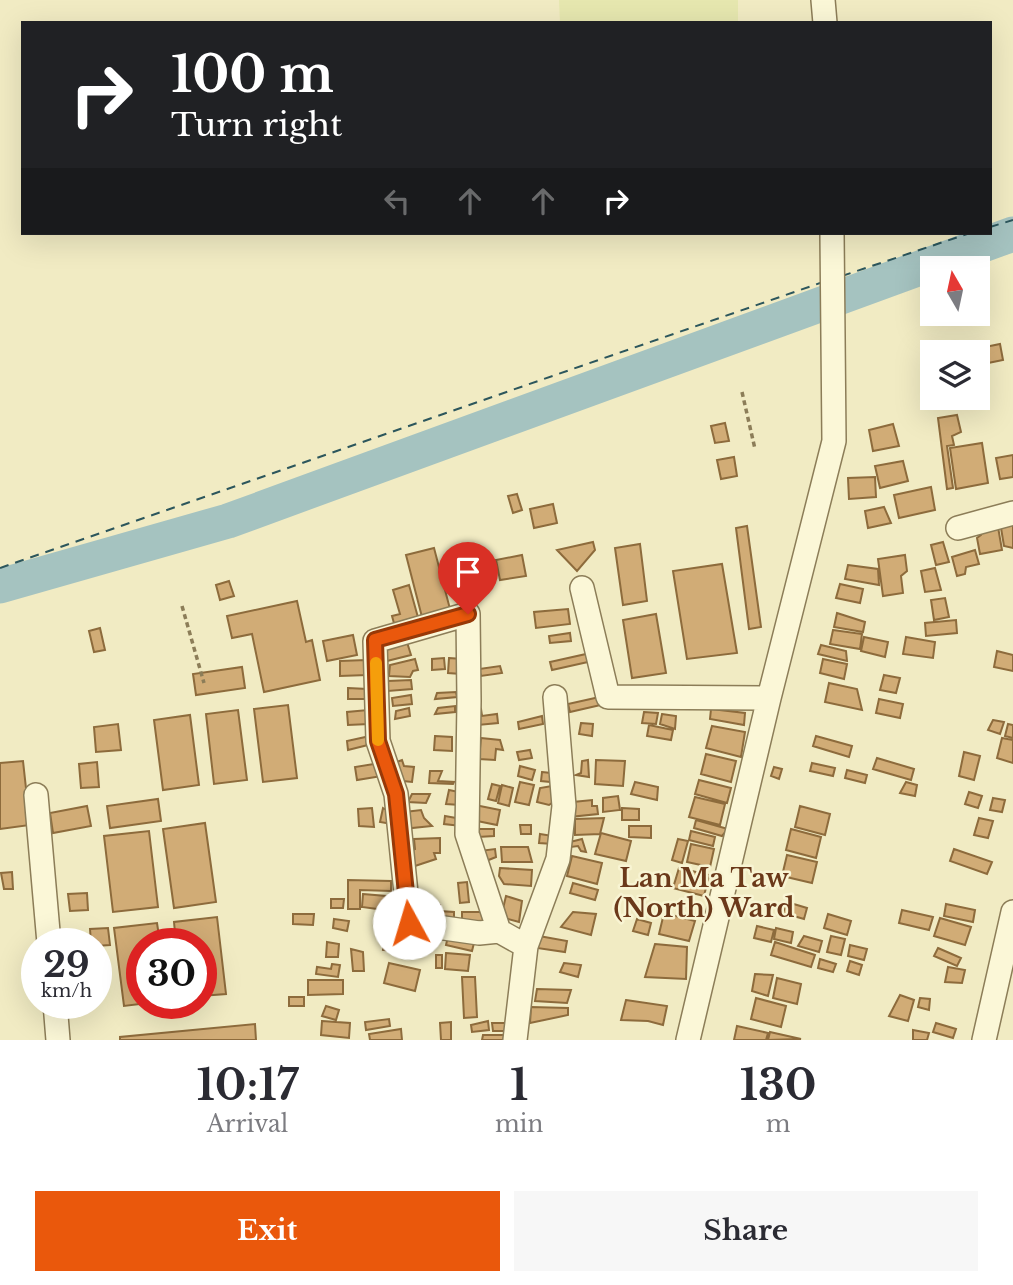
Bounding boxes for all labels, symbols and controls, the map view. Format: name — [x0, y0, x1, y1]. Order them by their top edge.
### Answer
text: 100 m — [171, 44, 334, 105]
icon: right — [56, 49, 147, 140]
text: Turn right — [171, 105, 342, 145]
icon: left — [378, 182, 416, 220]
icon: ahead — [451, 182, 489, 220]
icon: ahead — [524, 182, 562, 220]
icon: right — [597, 182, 635, 220]
north arrow — [920, 256, 990, 326]
map controls — [920, 256, 990, 410]
button: layers — [920, 340, 990, 410]
pin — [438, 542, 498, 614]
icon: arrive — [449, 553, 487, 591]
district label: Lan Ma Taw (North) Ward — [613, 862, 795, 924]
position arrow — [372, 886, 446, 960]
speed limit sign: 30 — [126, 928, 217, 1019]
text: 29 — [43, 943, 90, 986]
text: km/h — [41, 980, 92, 1002]
text: 10:17 — [196, 1059, 298, 1111]
text: 1 — [510, 1059, 528, 1111]
text: 130 — [740, 1059, 817, 1111]
text: Arrival — [207, 1110, 288, 1138]
text: min — [495, 1110, 543, 1138]
text: m — [766, 1110, 790, 1138]
button: Exit — [35, 1191, 500, 1271]
button: Share — [514, 1191, 978, 1271]

